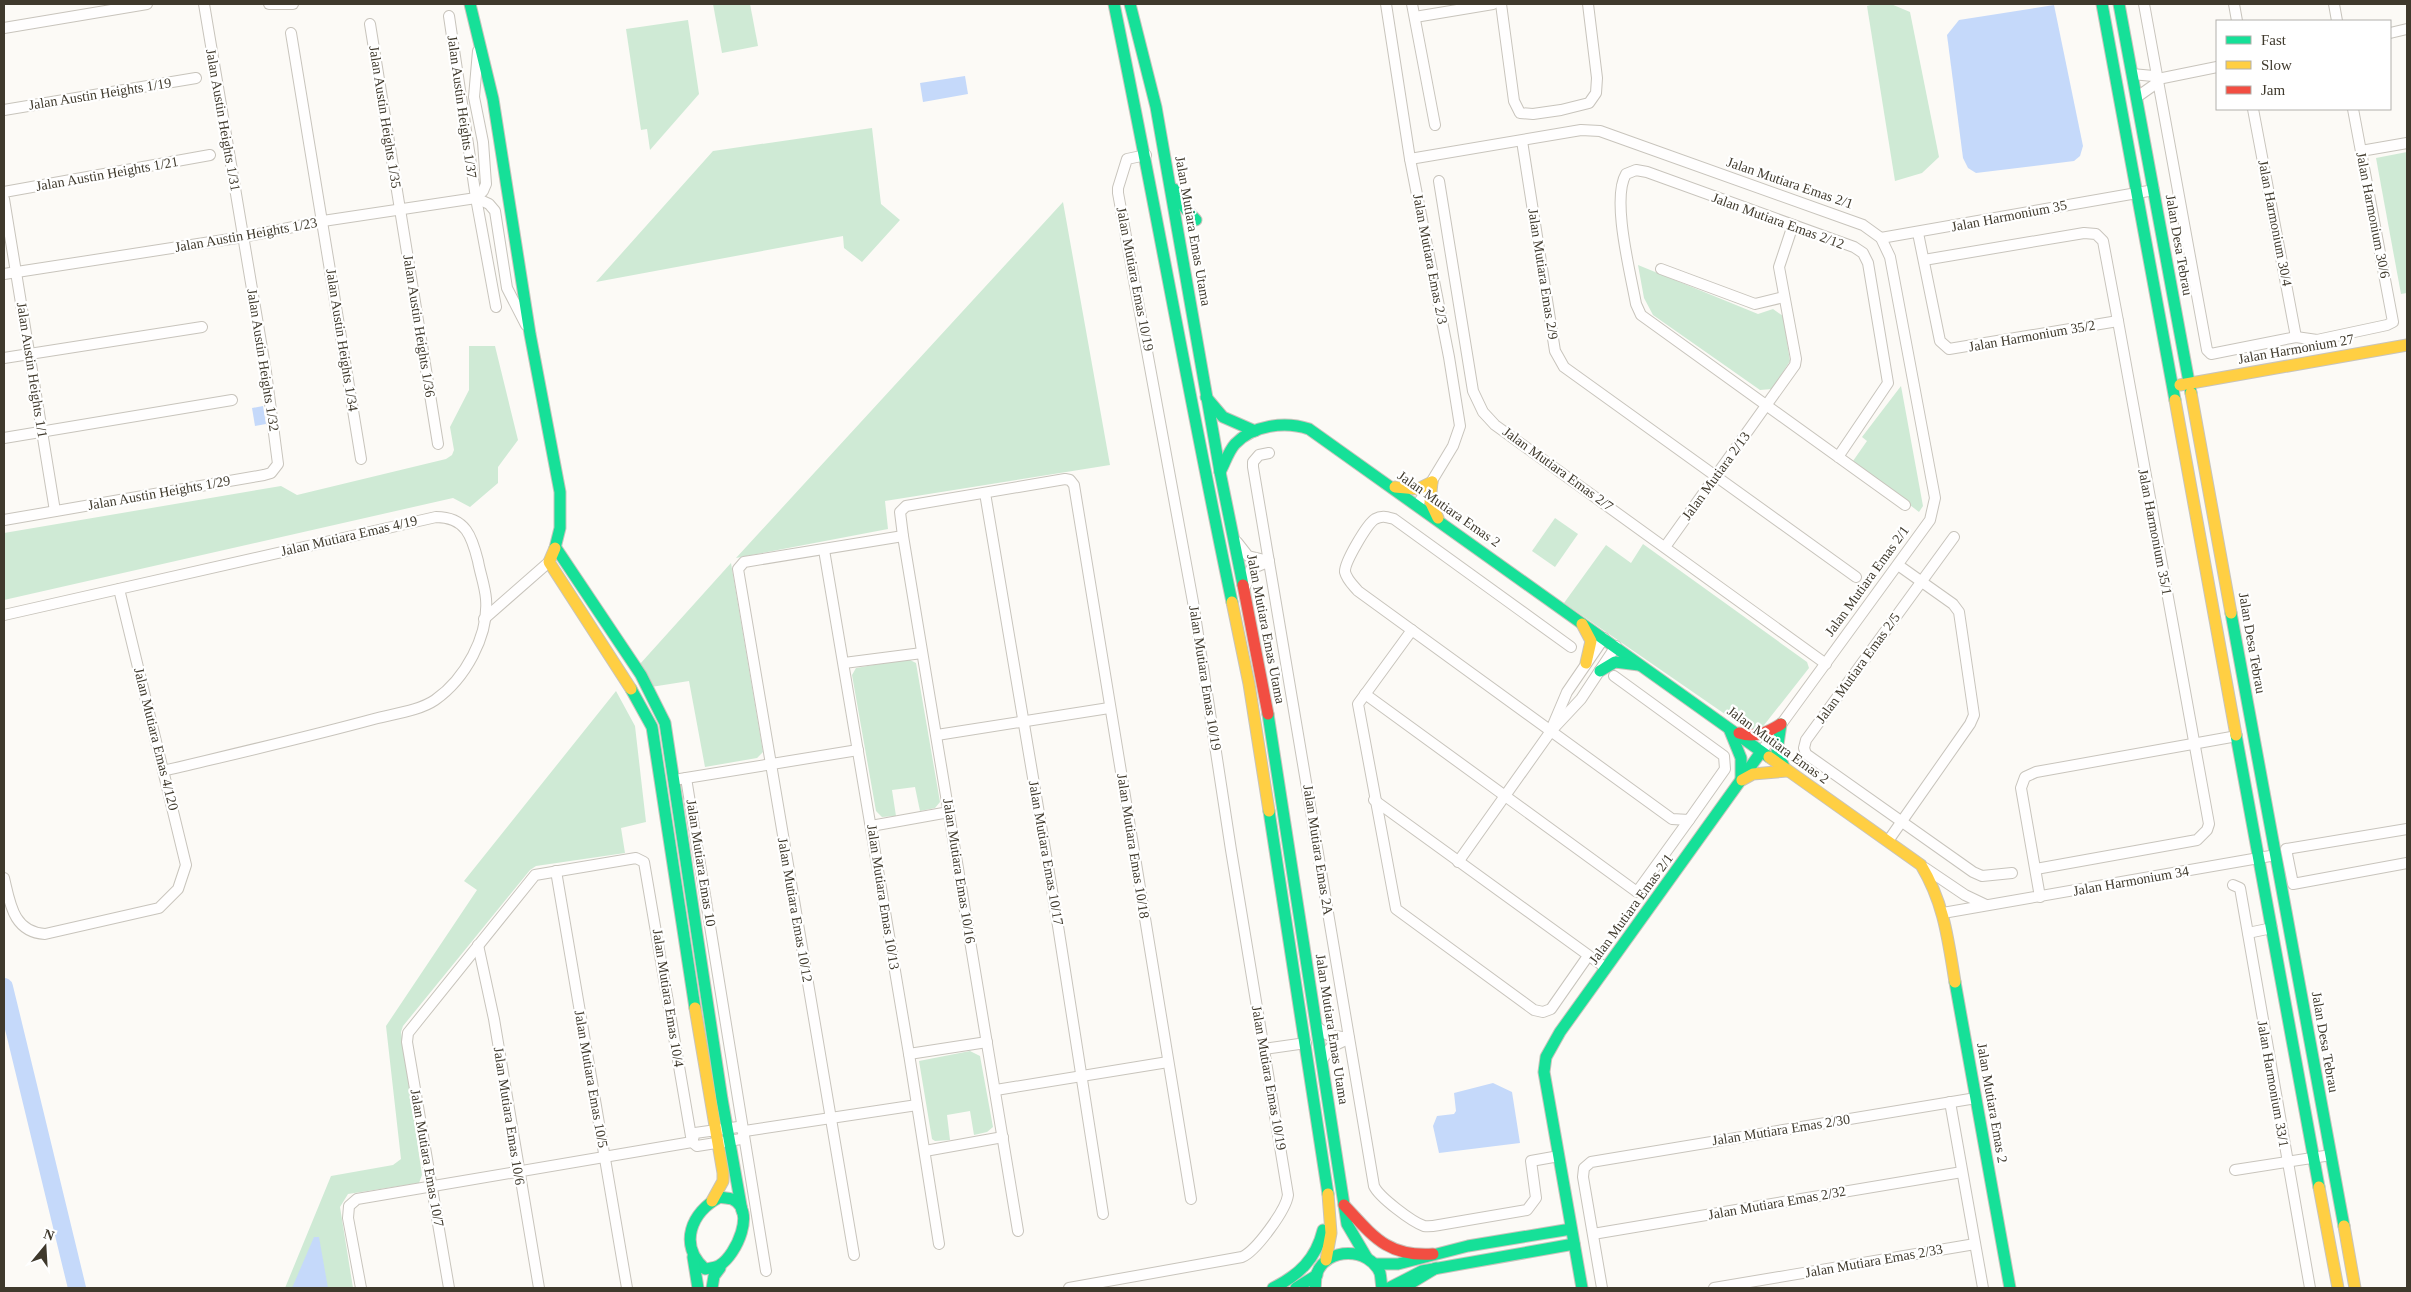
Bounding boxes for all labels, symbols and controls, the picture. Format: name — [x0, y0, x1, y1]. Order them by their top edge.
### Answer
legend — [2216, 20, 2391, 110]
text: Fast — [2261, 32, 2287, 48]
street label: Jalan Austin Heights 1/37 — [445, 35, 479, 179]
street label: Jalan Austin Heights 1/35 — [366, 45, 404, 189]
street label: Jalan Austin Heights 1/31 — [203, 48, 243, 192]
text: Slow — [2261, 57, 2292, 73]
street label: Jalan Austin Heights 1/19 — [28, 75, 172, 113]
text: Jam — [2261, 82, 2285, 98]
street label: Jalan Harmonium 30/6 — [2353, 151, 2393, 279]
street label: Jalan Austin Heights 1/21 — [35, 154, 179, 194]
street label: Jalan Mutiara Emas 2/1 — [1725, 154, 1855, 212]
street label: Jalan Mutiara Emas Utama — [1172, 155, 1214, 308]
street label: Jalan Harmonium 30/4 — [2255, 159, 2295, 287]
street label: Jalan Mutiara Emas 2/12 — [1710, 190, 1846, 252]
street label: Jalan Mutiara Emas 2/3 — [1410, 192, 1450, 326]
street label: Jalan Desa Tebrau — [2163, 193, 2195, 297]
street label: Jalan Harmonium 35 — [1950, 197, 2068, 235]
street label: Jalan Mutiara Emas 10/19 — [1114, 206, 1156, 352]
street label: Jalan Mutiara Emas 2/9 — [1525, 207, 1561, 341]
street label: Jalan Austin Heights 1/23 — [174, 215, 318, 255]
street label: Jalan Austin Heights 1/36 — [400, 254, 438, 398]
street label: Jalan Austin Heights 1/34 — [323, 268, 361, 412]
street label: Jalan Austin Heights 1/32 — [244, 288, 282, 432]
street label: Jalan Austin Heights 1/1 — [14, 301, 50, 439]
street label: Jalan Harmonium 35/2 — [1968, 317, 2096, 355]
street label: Jalan Harmonium 27 — [2237, 331, 2355, 367]
street label: Jalan Mutiara Emas 2/7 — [1500, 424, 1616, 514]
street label: Jalan Mutiara 2/13 — [1679, 429, 1753, 523]
street label: Jalan Mutiara Emas 2 — [1395, 468, 1503, 550]
street label: Jalan Harmonium 35/1 — [2135, 468, 2175, 596]
street label: Jalan Austin Heights 1/29 — [87, 473, 231, 513]
street label: Jalan Mutiara Emas 4/19 — [279, 513, 419, 559]
street label: Jalan Mutiara Emas 2/1 — [1822, 523, 1912, 639]
street label: Jalan Mutiara Emas Utama — [1244, 553, 1288, 706]
street label: Jalan Desa Tebrau — [2236, 591, 2268, 695]
street label: Jalan Mutiara Emas 10/19 — [1186, 604, 1224, 752]
street label: Jalan Mutiara Emas 2/5 — [1813, 610, 1903, 726]
street label: Jalan Mutiara Emas 4/120 — [131, 666, 181, 812]
street label: Jalan Mutiara Emas 2 — [1724, 703, 1832, 787]
street label: Jalan Mutiara Emas 10/18 — [1114, 772, 1152, 920]
street label: Jalan Mutiara Emas 10/17 — [1026, 780, 1066, 926]
street label: Jalan Mutiara Emas 2A — [1300, 784, 1336, 917]
street label: Jalan Mutiara Emas 10/16 — [940, 797, 978, 945]
street label: Jalan Mutiara Emas 10 — [684, 798, 718, 928]
street label: Jalan Mutiara Emas 10/13 — [864, 823, 902, 971]
street label: Jalan Mutiara Emas 10/12 — [775, 837, 815, 983]
street label: Jalan Mutiara Emas 2/1 — [1586, 851, 1676, 967]
street label: Jalan Harmonium 34 — [2072, 863, 2190, 899]
street label: Jalan Mutiara Emas 10/4 — [650, 928, 686, 1068]
street label: Jalan Mutiara Emas Utama — [1313, 953, 1351, 1106]
street label: Jalan Desa Tebrau — [2309, 990, 2341, 1094]
street label: Jalan Mutiara Emas 10/19 — [1249, 1005, 1289, 1151]
street label: Jalan Mutiara Emas 10/5 — [571, 1009, 611, 1149]
street label: Jalan Harmonium 33/1 — [2254, 1020, 2292, 1148]
street label: Jalan Mutiara Emas 2 — [1974, 1042, 2010, 1164]
street label: Jalan Mutiara Emas 10/6 — [491, 1046, 527, 1186]
street label: Jalan Mutiara Emas 10/7 — [407, 1088, 447, 1228]
street label: Jalan Mutiara Emas 2/30 — [1711, 1112, 1851, 1148]
street label: Jalan Mutiara Emas 2/32 — [1707, 1183, 1847, 1223]
north arrow — [20, 1222, 70, 1272]
text: N — [42, 1226, 56, 1244]
street label: Jalan Mutiara Emas 2/33 — [1804, 1241, 1944, 1281]

